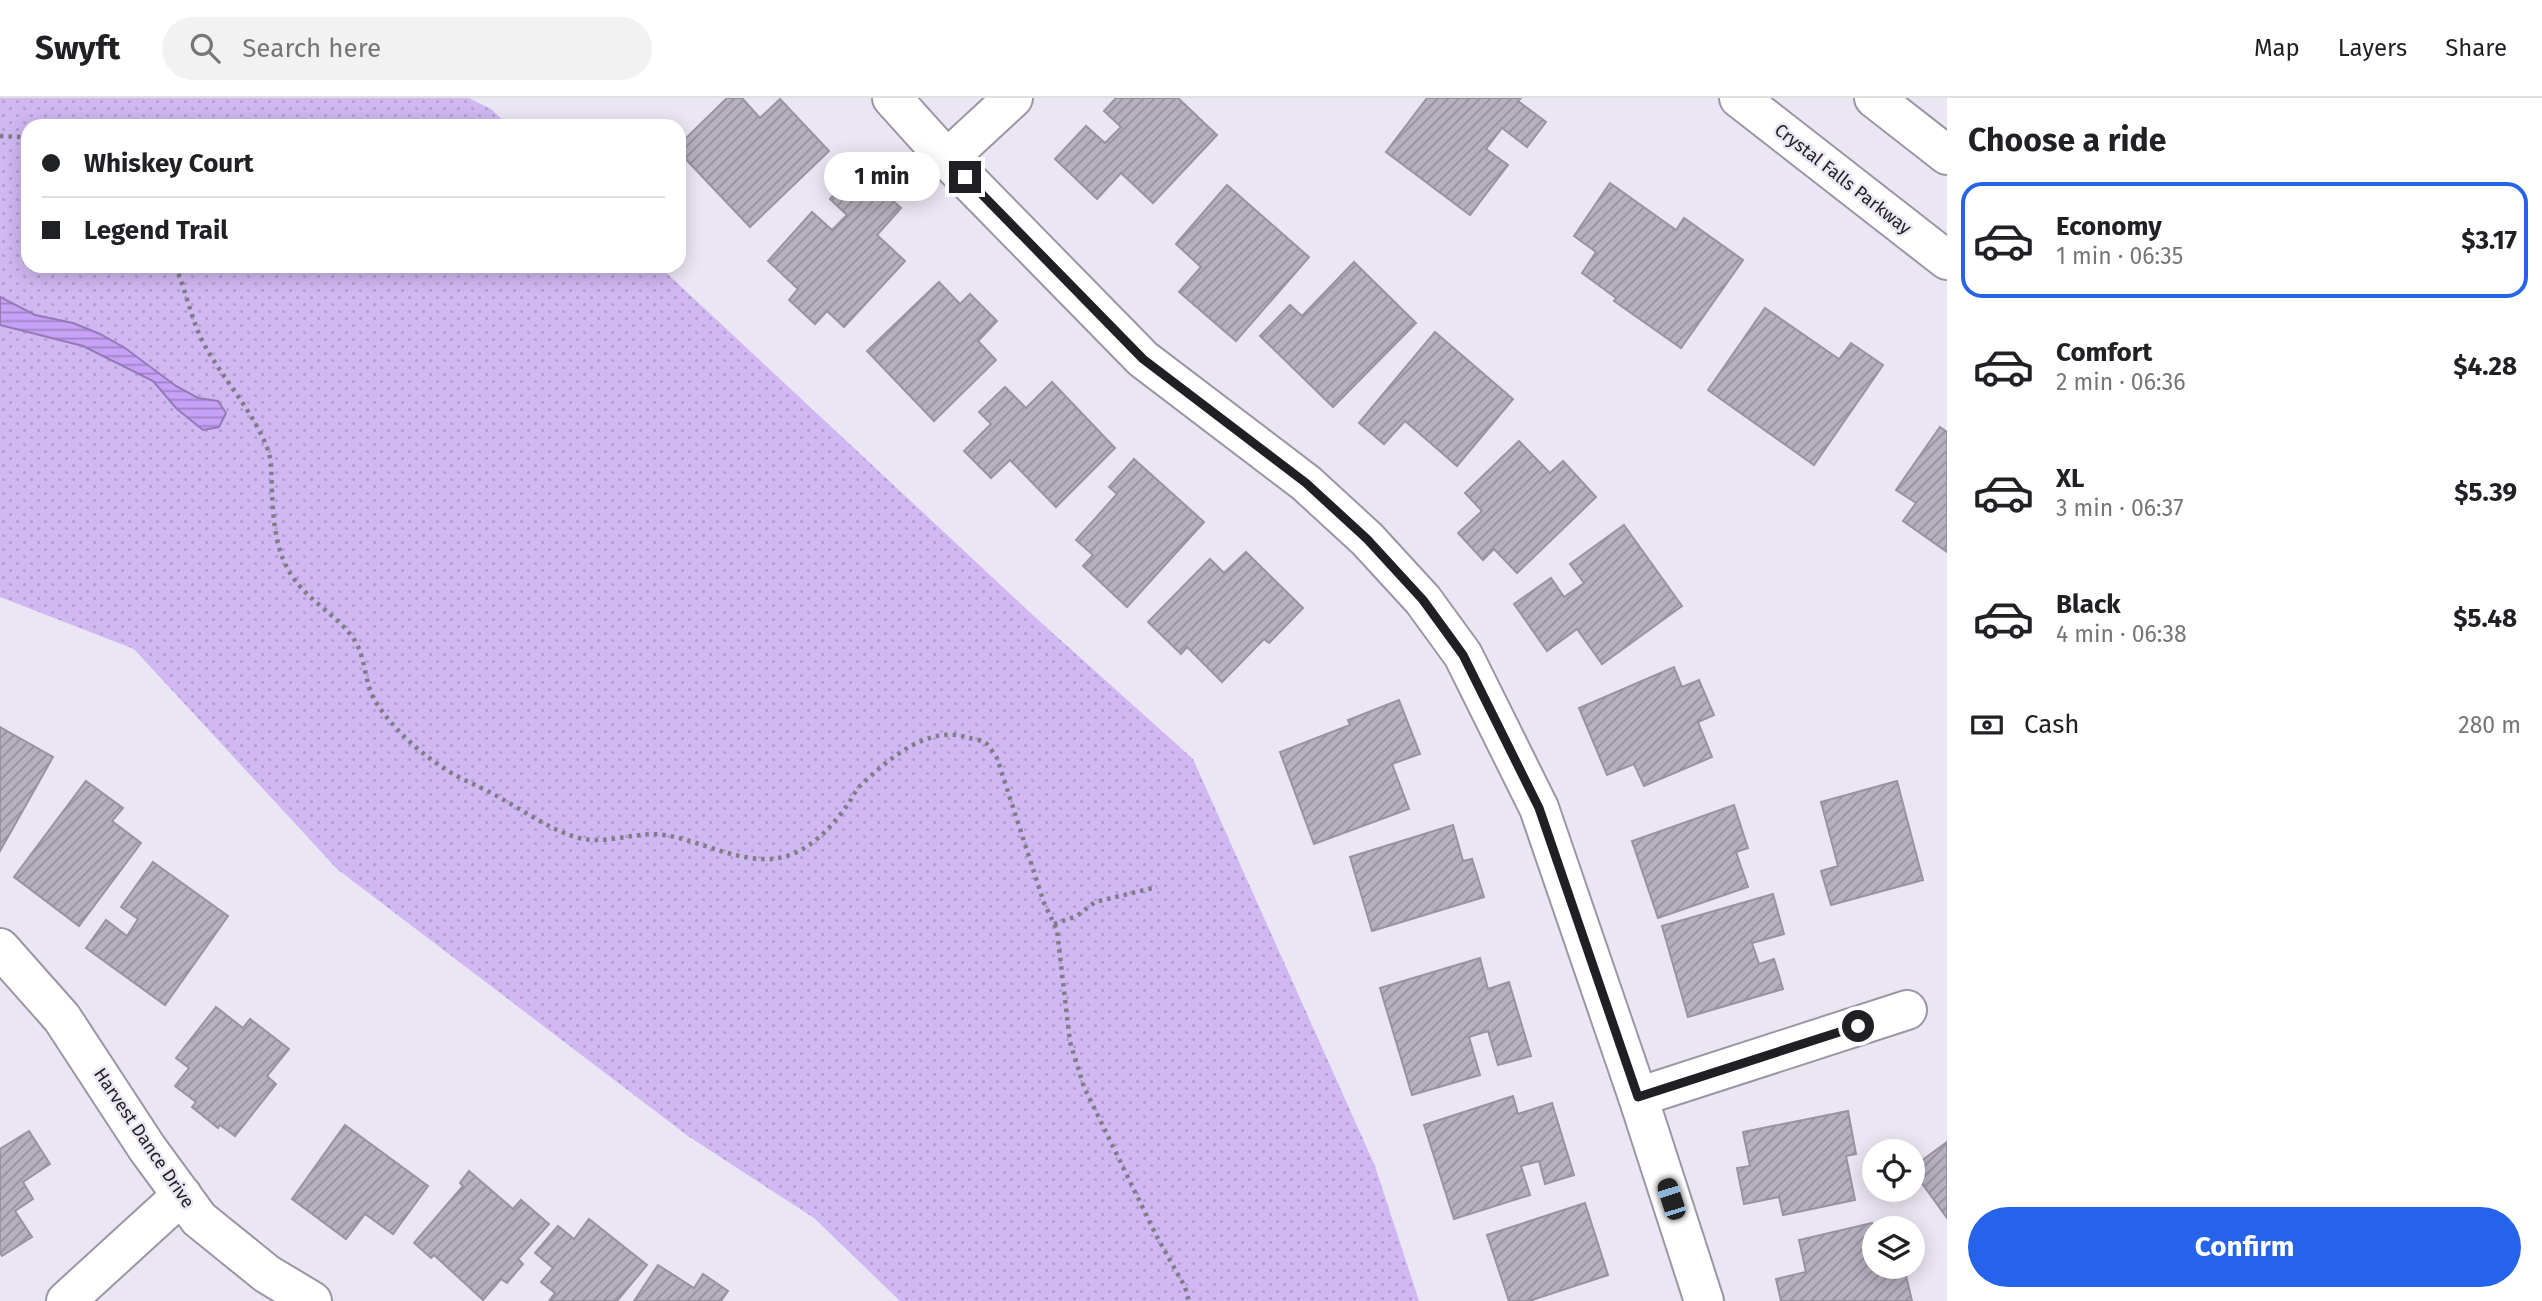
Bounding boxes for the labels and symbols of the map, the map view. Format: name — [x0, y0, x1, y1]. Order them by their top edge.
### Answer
street label: Crystal Falls Parkway — [1770, 119, 1916, 239]
callout: 1 min — [825, 153, 940, 202]
route end — [949, 161, 981, 193]
route start — [1842, 1010, 1874, 1042]
street label: Harvest Dance Drive — [89, 1064, 199, 1212]
car — [1655, 1176, 1688, 1222]

